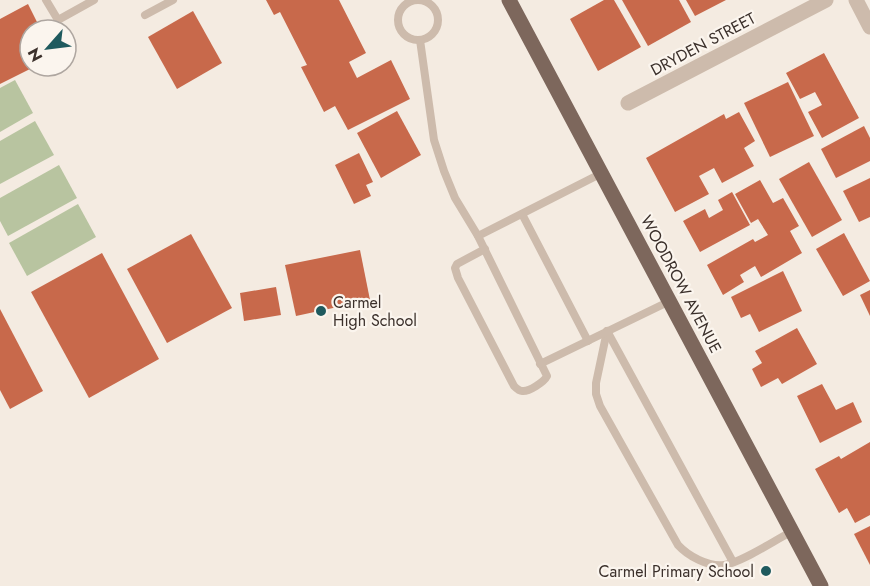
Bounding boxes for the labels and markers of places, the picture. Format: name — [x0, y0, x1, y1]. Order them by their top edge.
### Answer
place label: Carmel High School — [333, 291, 417, 332]
marker: Carmel High School — [314, 304, 328, 318]
place label: Carmel Primary School — [599, 560, 754, 583]
marker: Carmel Primary School — [759, 564, 773, 578]

